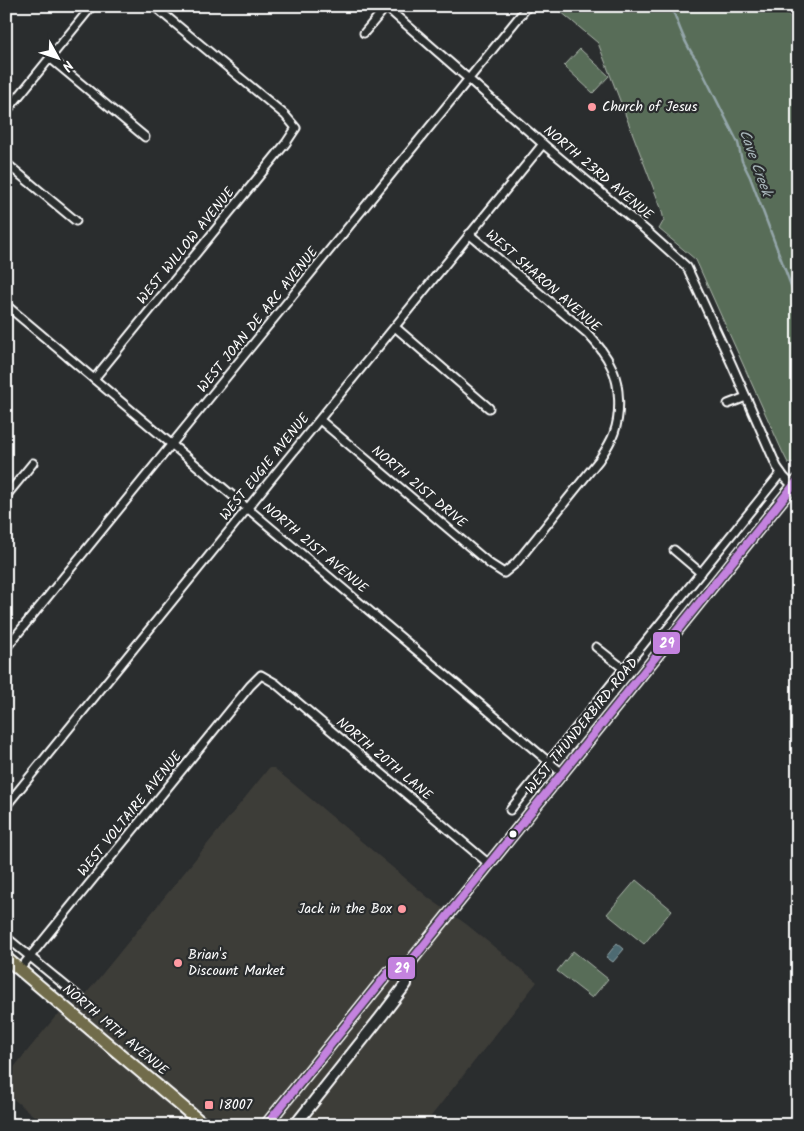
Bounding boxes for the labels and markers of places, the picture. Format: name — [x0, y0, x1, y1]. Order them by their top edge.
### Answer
place label: Church of Jesus — [602, 96, 697, 118]
marker: Church of Jesus — [586, 101, 598, 113]
unlabelled marker — [508, 829, 518, 839]
place label: Jack in the Box — [298, 898, 393, 920]
marker: Jack in the Box — [396, 903, 408, 915]
place label: Brian's Discount Market — [188, 944, 285, 982]
marker: Brian's Discount Market — [172, 957, 184, 969]
place label: 18007 — [219, 1094, 253, 1116]
marker: 18007 — [203, 1099, 215, 1111]

